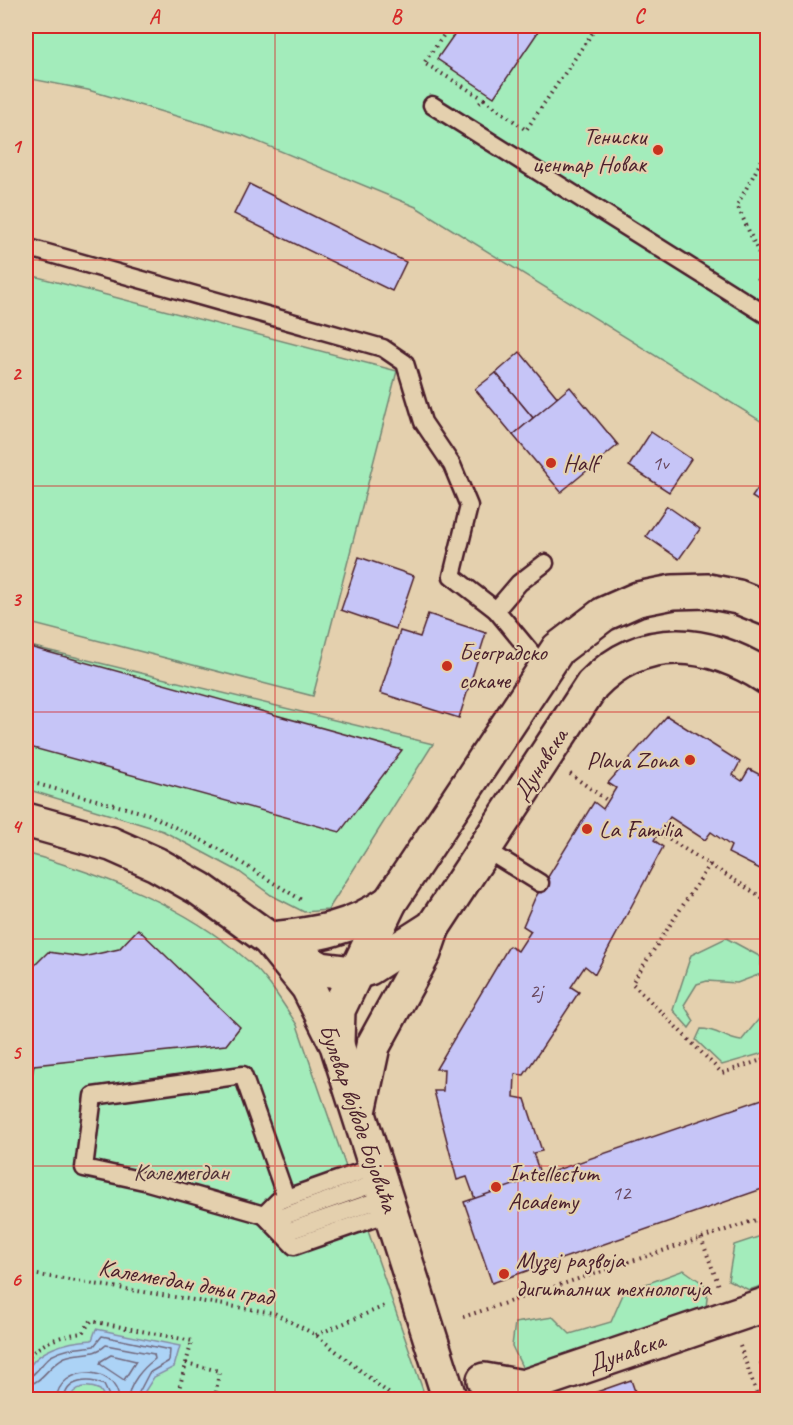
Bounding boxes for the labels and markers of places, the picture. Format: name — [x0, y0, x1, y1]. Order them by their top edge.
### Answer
place label: Тениски центар Новак — [533, 121, 648, 179]
marker: Тениски центар Новак — [651, 143, 665, 157]
place label: Half — [563, 448, 603, 478]
marker: Half — [544, 456, 558, 470]
place label: Београдско сокаче — [459, 637, 548, 695]
marker: Београдско сокаче — [440, 659, 454, 673]
place label: Plava Zona — [586, 745, 680, 775]
marker: Plava Zona — [683, 753, 697, 767]
place label: La Familia — [599, 814, 683, 844]
marker: La Familia — [580, 822, 594, 836]
place label: Intellectum Academy — [508, 1158, 601, 1216]
marker: Intellectum Academy — [489, 1180, 503, 1194]
place label: Музеј развоја дигиталних технологија — [516, 1245, 712, 1303]
marker: Музеј развоја дигиталних технологија — [497, 1267, 511, 1281]

